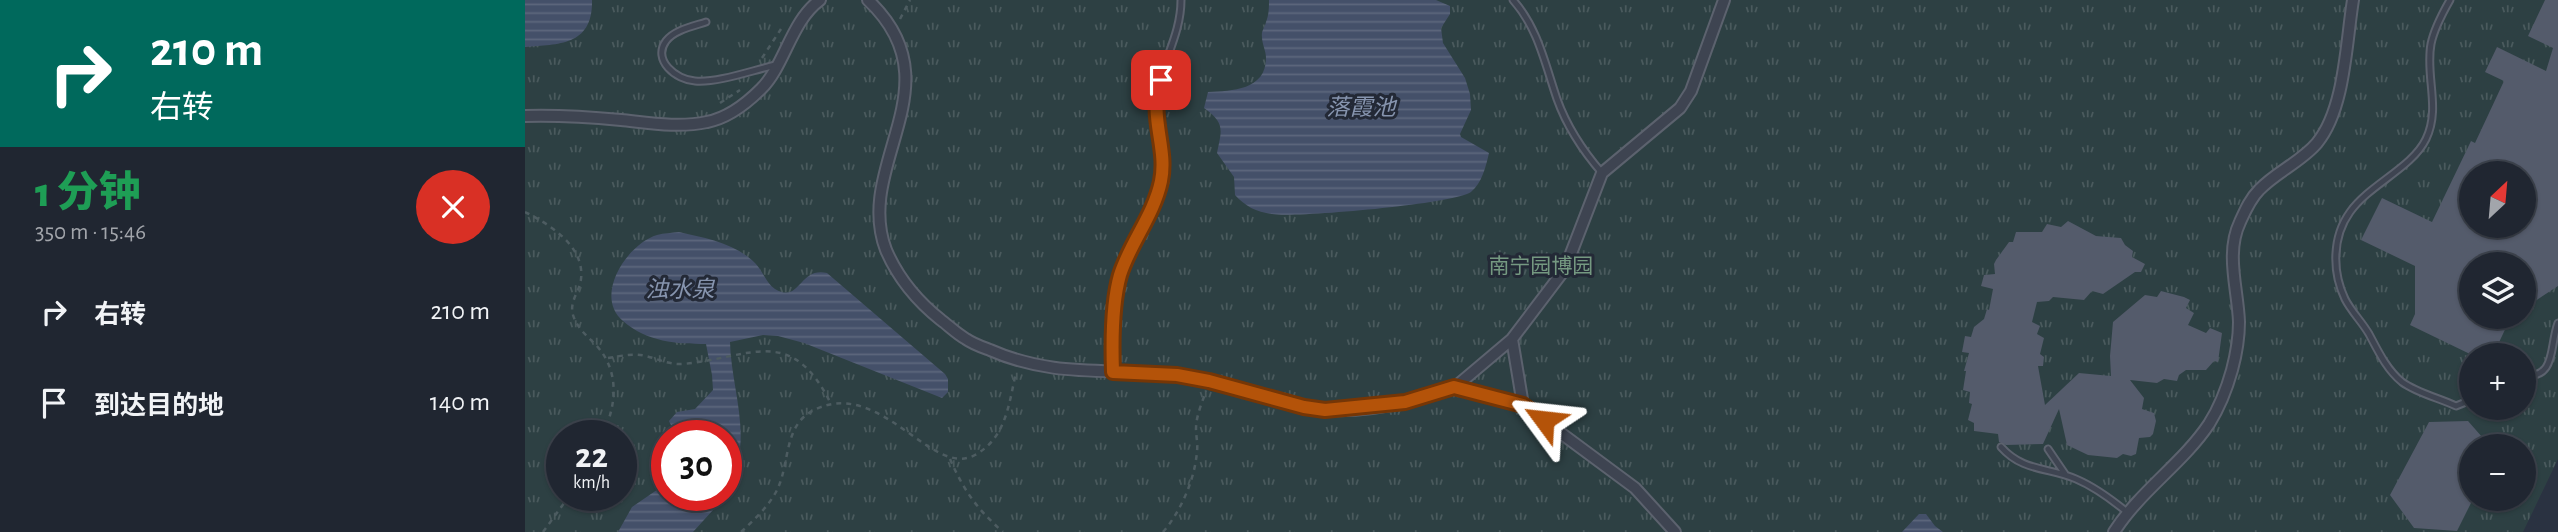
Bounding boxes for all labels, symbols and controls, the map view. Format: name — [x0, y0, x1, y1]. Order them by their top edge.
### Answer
text: 210 m — [150, 26, 263, 75]
icon: right — [35, 28, 126, 119]
pin — [1131, 50, 1191, 110]
icon: arrive — [1142, 61, 1180, 99]
text: 右转 — [150, 92, 214, 124]
water label: 落霞池 — [1327, 95, 1398, 120]
north arrow — [2459, 161, 2536, 238]
map controls — [2459, 161, 2536, 511]
button: close — [416, 170, 490, 244]
text: 1 分钟 — [35, 172, 141, 214]
text: 350 m · 15:46 — [35, 221, 146, 244]
button: layers — [2459, 252, 2536, 329]
park label: 南宁园博园 — [1489, 255, 1594, 277]
water label: 浊水泉 — [646, 277, 716, 302]
icon: right — [35, 293, 73, 331]
text: 210 m — [430, 298, 490, 324]
text: 右转 — [94, 302, 146, 328]
button: + — [2459, 343, 2536, 420]
position arrow — [1507, 383, 1581, 457]
icon: arrive — [35, 384, 73, 422]
text: 140 m — [430, 389, 490, 415]
text: 到达目的地 — [94, 393, 224, 419]
speed limit sign: 30 — [651, 420, 742, 511]
button: − — [2459, 434, 2536, 511]
text: 22 — [575, 439, 608, 474]
text: km/h — [573, 474, 610, 492]

